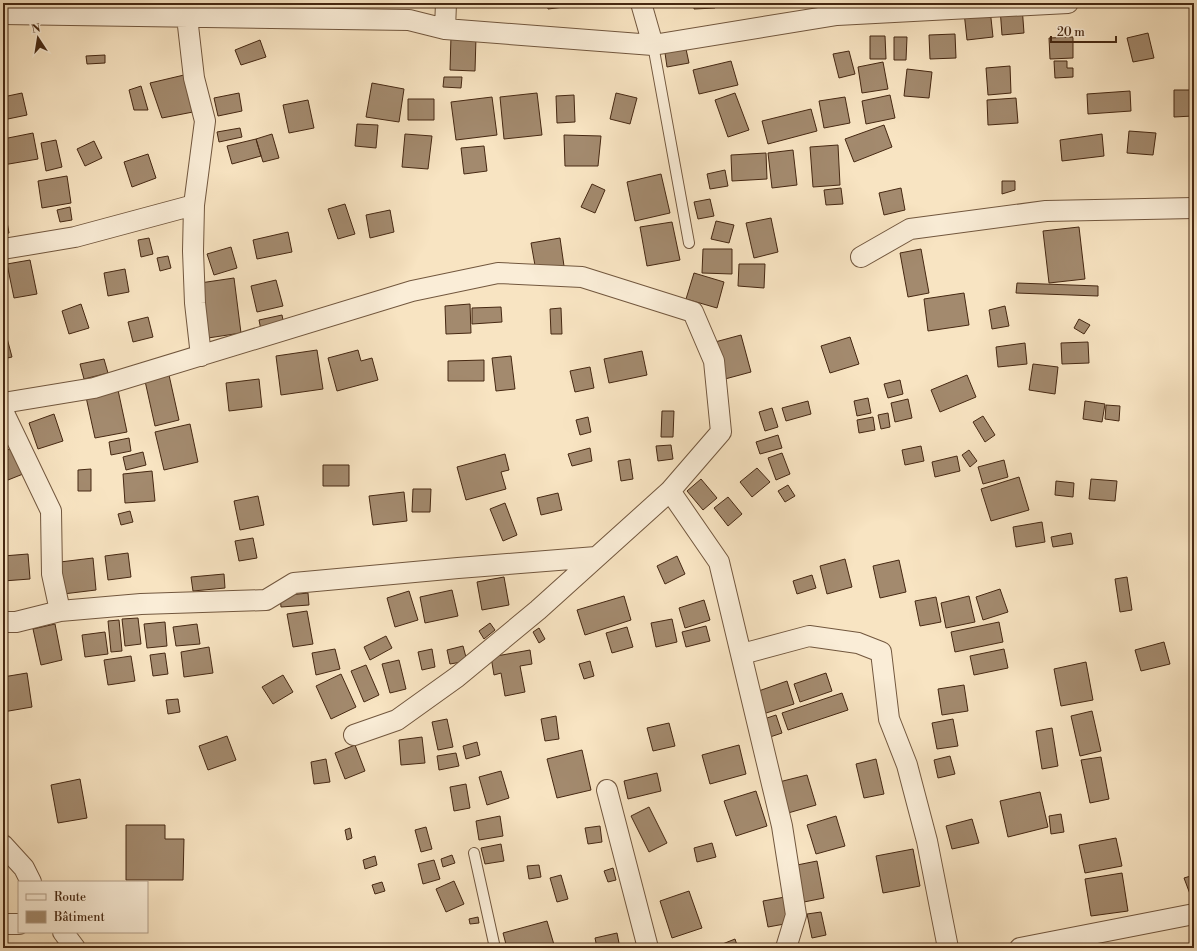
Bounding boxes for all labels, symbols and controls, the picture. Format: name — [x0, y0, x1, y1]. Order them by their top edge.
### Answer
north arrow — [18, 18, 58, 58]
scale bar — [1051, 18, 1116, 44]
text: N — [30, 21, 42, 37]
text: 20 m — [1057, 25, 1085, 40]
legend — [18, 881, 148, 933]
text: Route — [54, 890, 86, 905]
text: Bâtiment — [53, 910, 105, 925]

